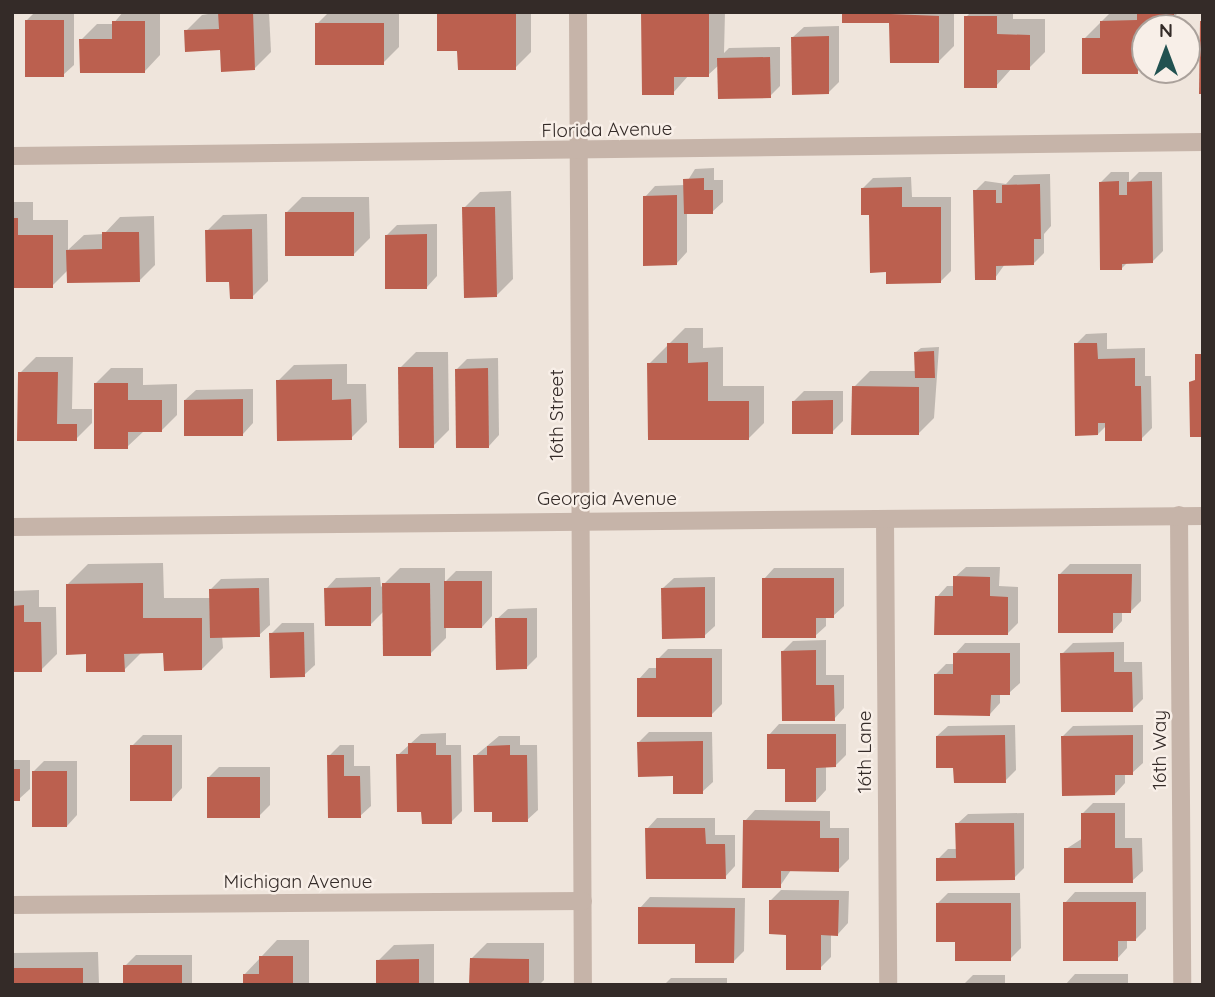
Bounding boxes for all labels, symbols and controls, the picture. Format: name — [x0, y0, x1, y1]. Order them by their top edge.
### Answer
north arrow — [1131, 14, 1201, 84]
text: N — [1159, 18, 1173, 42]
street label: Florida Avenue — [541, 117, 673, 143]
street label: 16th Street — [546, 369, 568, 461]
street label: Georgia Avenue — [537, 488, 677, 510]
street label: 16th Lane — [854, 710, 876, 794]
street label: 16th Way — [1149, 710, 1171, 790]
street label: Michigan Avenue — [224, 871, 372, 893]

